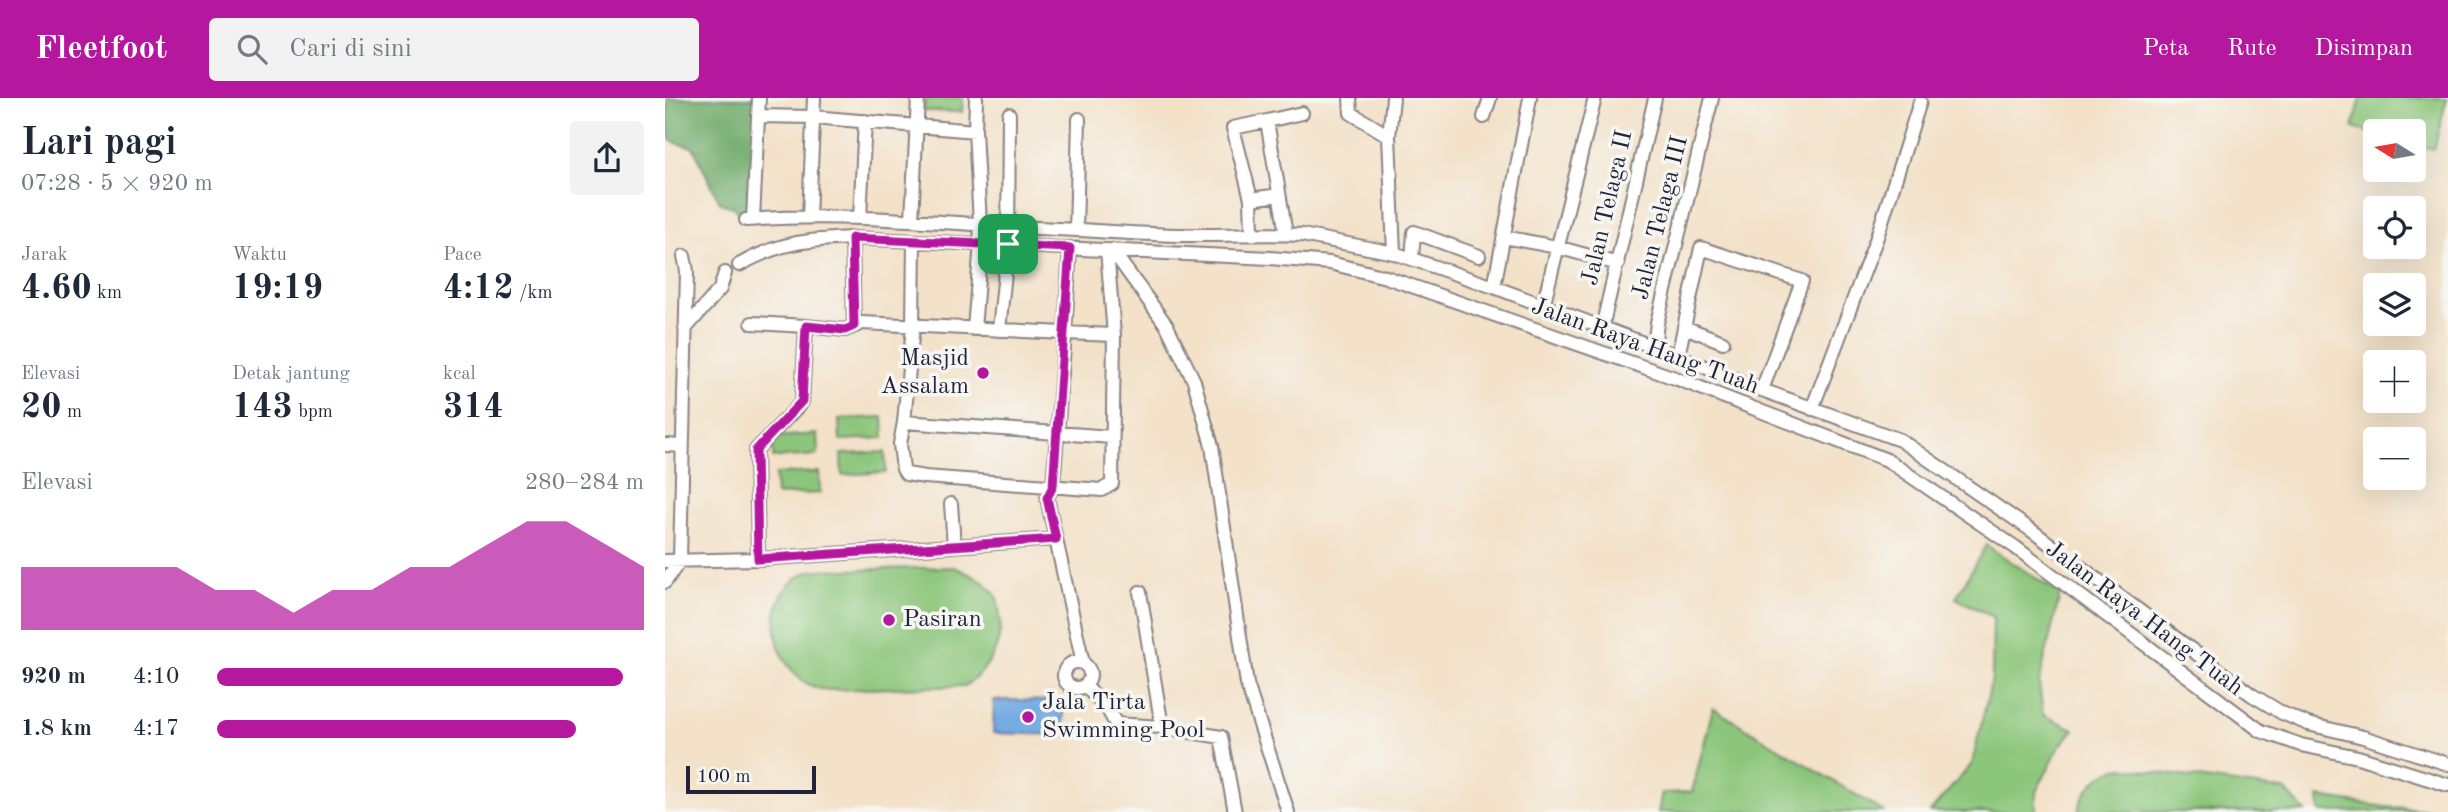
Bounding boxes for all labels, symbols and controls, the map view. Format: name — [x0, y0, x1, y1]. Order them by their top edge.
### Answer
search box — [209, 18, 699, 81]
icon: search — [233, 30, 271, 68]
text: Fleetfoot — [35, 33, 167, 66]
text: Cari di sini — [289, 36, 412, 62]
text: Peta — [2143, 37, 2189, 61]
text: Rute — [2227, 37, 2277, 61]
text: Disimpan — [2315, 37, 2413, 61]
north arrow — [2363, 119, 2425, 182]
map controls — [2363, 119, 2426, 490]
button: share — [570, 121, 644, 195]
text: Lari pagi — [21, 125, 176, 163]
street label: Jalan Telaga II — [1579, 128, 1637, 288]
street label: Jalan Telaga III — [1629, 134, 1693, 302]
text: 07:28 · 5 × 920 m — [21, 172, 213, 195]
button: locate — [2363, 196, 2426, 259]
pin — [978, 214, 1038, 274]
icon: arrive — [989, 225, 1027, 263]
text: Jarak — [21, 246, 68, 265]
text: Waktu — [232, 246, 287, 265]
text: Pace — [443, 246, 482, 265]
text: 4.60 — [21, 271, 92, 306]
text: 19:19 — [232, 271, 323, 306]
text: 4:12 — [443, 271, 514, 306]
button: layers — [2363, 273, 2426, 336]
text: km — [92, 284, 122, 303]
text: /km — [514, 284, 553, 303]
street label: Jalan Raya Hang Tuah — [1528, 295, 1762, 399]
place label: Masjid Assalam — [881, 347, 969, 399]
button: + — [2363, 350, 2426, 413]
text: Elevasi — [21, 365, 80, 384]
text: Detak jantung — [232, 365, 350, 384]
text: kcal — [443, 365, 476, 384]
marker: Masjid Assalam — [975, 365, 991, 381]
text: 20 — [21, 390, 62, 425]
text: 143 — [232, 390, 293, 425]
text: 314 — [443, 390, 504, 425]
text: m — [62, 403, 82, 422]
text: bpm — [293, 403, 333, 422]
button: − — [2363, 427, 2426, 490]
text: Elevasi — [21, 471, 93, 494]
text: 280–284 m — [525, 471, 644, 494]
street label: Jalan Raya Hang Tuah — [2041, 537, 2247, 701]
place label: Pasiran — [903, 608, 982, 632]
marker: Pasiran — [881, 612, 897, 628]
text: 920 m — [21, 665, 86, 688]
text: 4:10 — [133, 665, 179, 688]
place label: Jala Tirta Swimming Pool — [1042, 691, 1205, 743]
marker: Jala Tirta Swimming Pool — [1020, 709, 1036, 725]
text: 1.8 km — [21, 717, 92, 740]
text: 4:17 — [133, 717, 179, 740]
scale bar — [686, 763, 815, 795]
text: 100 m — [697, 768, 750, 787]

